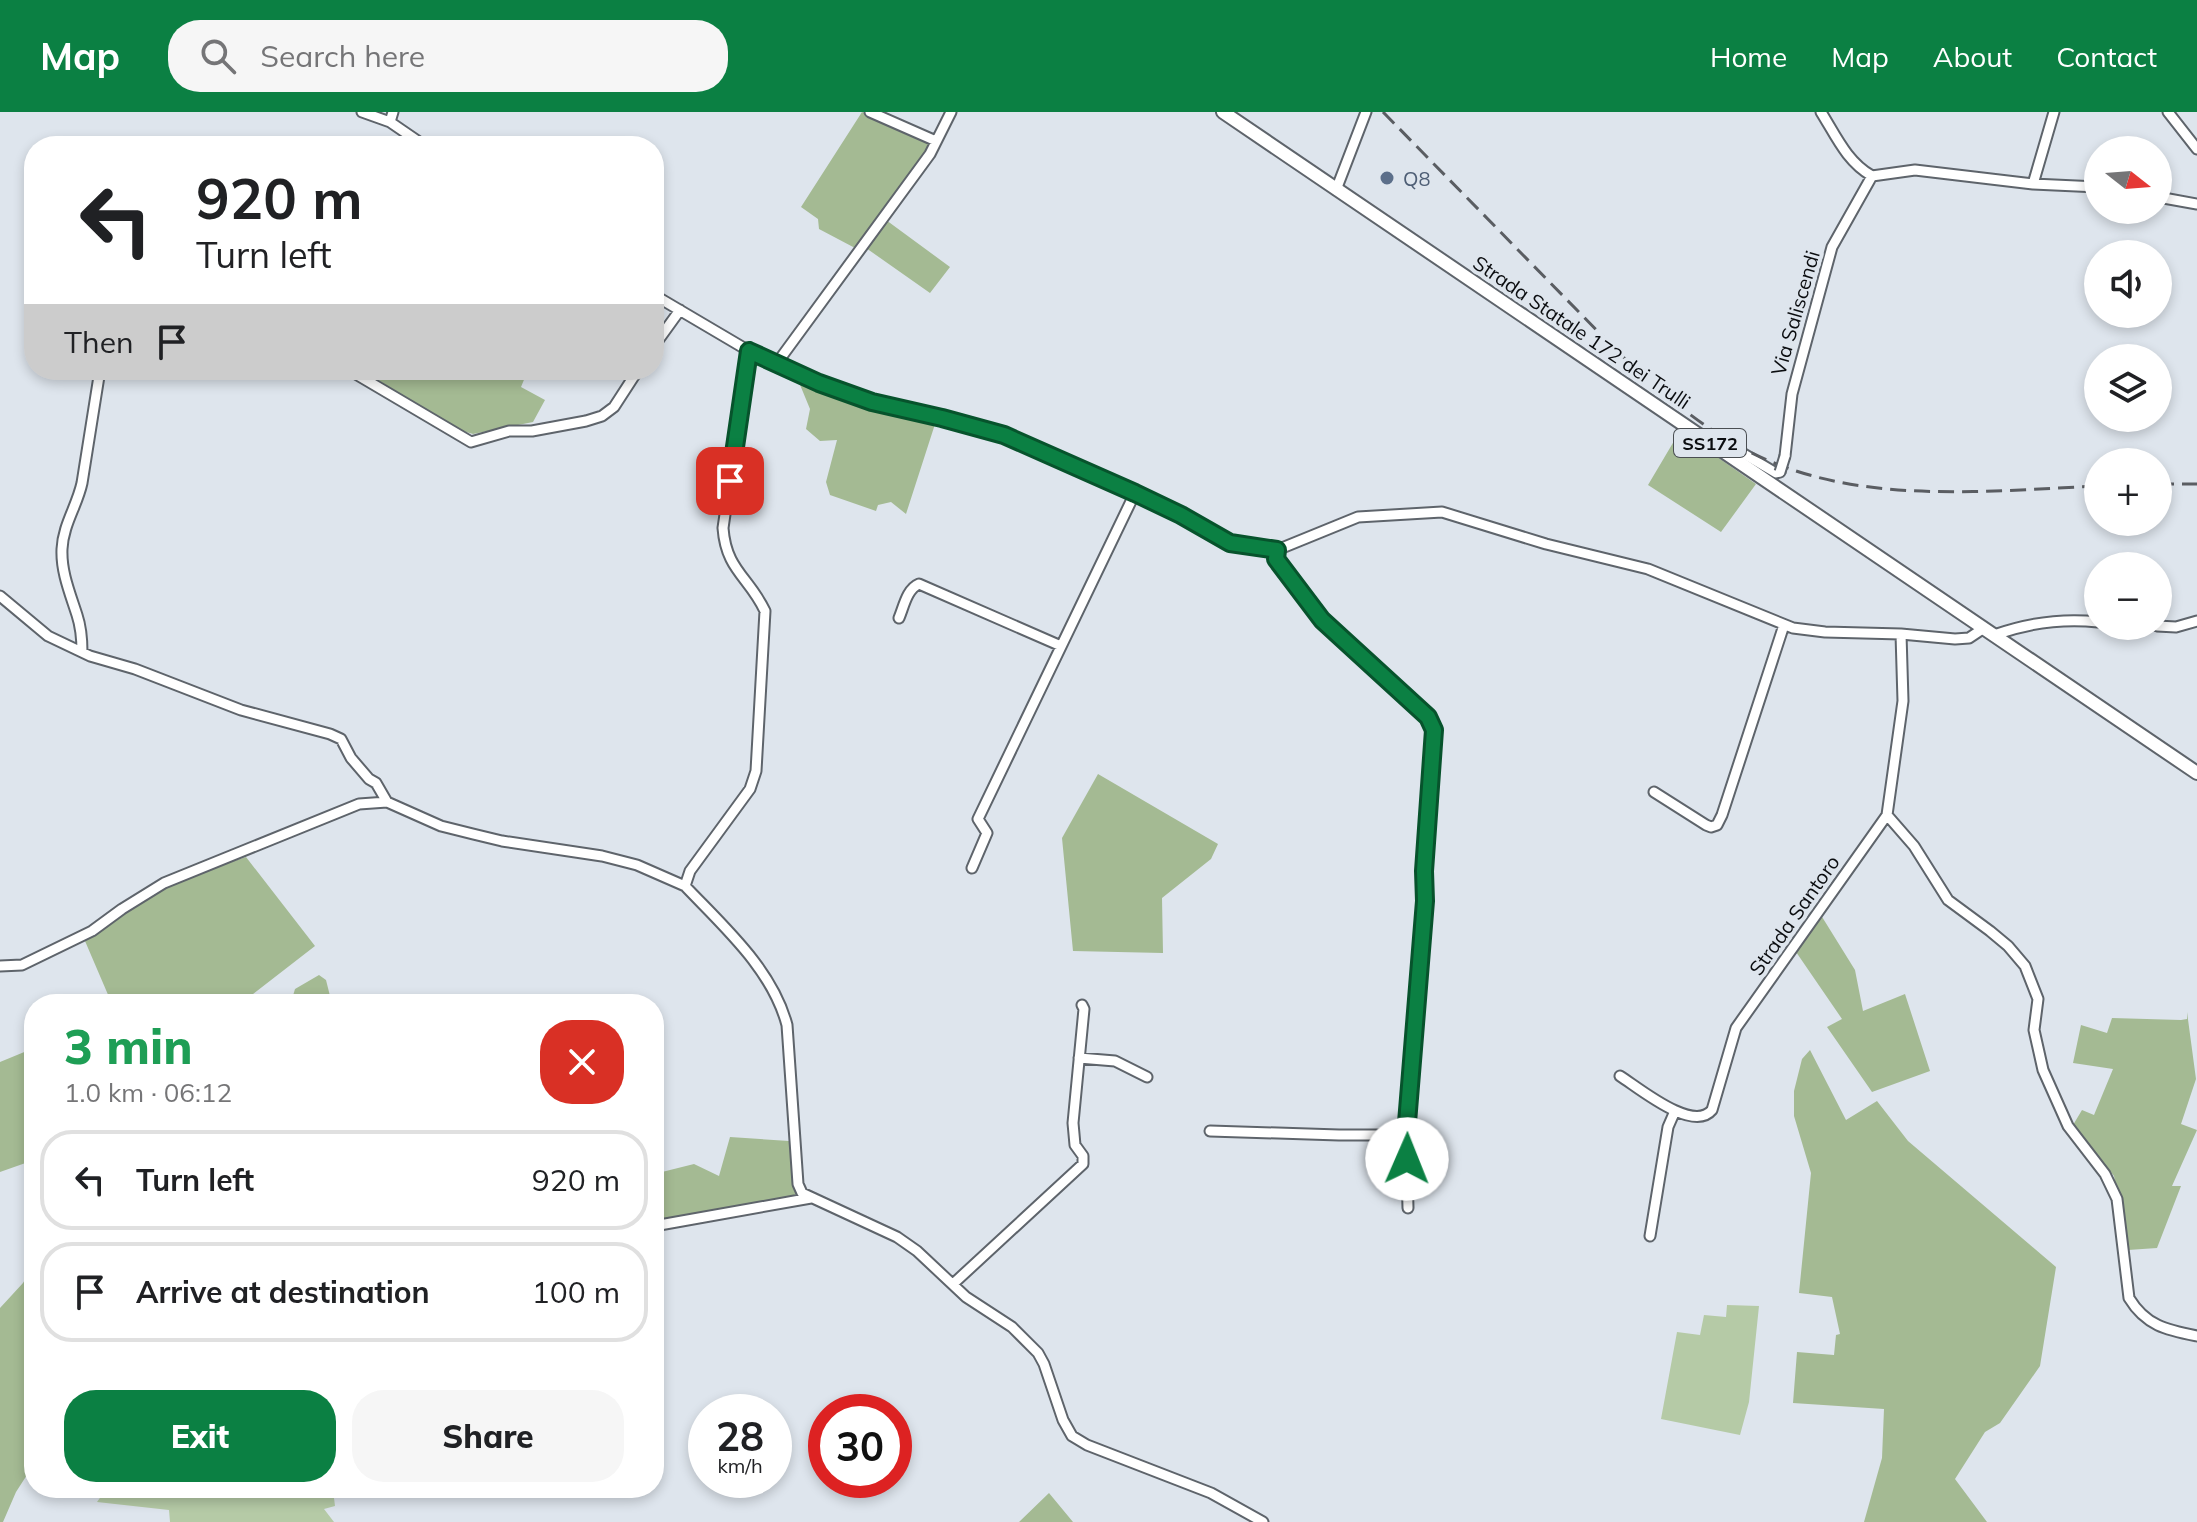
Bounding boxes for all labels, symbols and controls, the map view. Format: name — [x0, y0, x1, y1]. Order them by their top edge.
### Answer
search box — [168, 20, 728, 92]
text: Map — [40, 32, 120, 80]
icon: search — [196, 34, 240, 78]
text: Search here — [260, 37, 425, 75]
text: Home — [1710, 39, 1787, 74]
text: Map — [1831, 39, 1889, 74]
text: About — [1933, 39, 2012, 74]
text: Contact — [2056, 39, 2157, 74]
north arrow — [2084, 136, 2172, 224]
map controls — [2084, 136, 2172, 640]
text: 920 m — [196, 163, 363, 233]
place label: Q8 — [1403, 166, 1430, 191]
icon: left — [64, 168, 168, 272]
marker: Q8 — [1378, 169, 1396, 187]
text: Turn left — [196, 232, 332, 277]
button: sound — [2084, 240, 2172, 328]
street label: Via Saliscendi — [1765, 248, 1825, 378]
street label: Strada Statale 172 dei Trulli — [1469, 250, 1695, 414]
icon: arrive — [150, 320, 194, 364]
text: Then — [64, 323, 134, 361]
button: layers — [2084, 344, 2172, 432]
road number: SS172 — [1674, 429, 1746, 457]
pin — [696, 447, 764, 515]
button: + — [2084, 448, 2172, 536]
icon: arrive — [708, 459, 752, 503]
button: − — [2084, 552, 2172, 640]
street label: Strada Santoro — [1743, 850, 1845, 980]
text: 3 min — [64, 1016, 193, 1076]
button: close — [540, 1020, 624, 1104]
text: 1.0 km · 06:12 — [64, 1076, 232, 1109]
position arrow — [1365, 1117, 1449, 1201]
icon: left — [68, 1158, 112, 1202]
text: Turn left — [136, 1161, 254, 1199]
text: 920 m — [532, 1161, 620, 1199]
icon: arrive — [68, 1270, 112, 1314]
text: Arrive at destination — [136, 1273, 430, 1311]
text: 100 m — [532, 1273, 620, 1311]
button: Exit — [64, 1390, 336, 1482]
button: Share — [352, 1390, 624, 1482]
speed limit sign: 30 — [808, 1394, 912, 1498]
text: 28 — [716, 1411, 764, 1461]
text: km/h — [717, 1453, 763, 1478]

